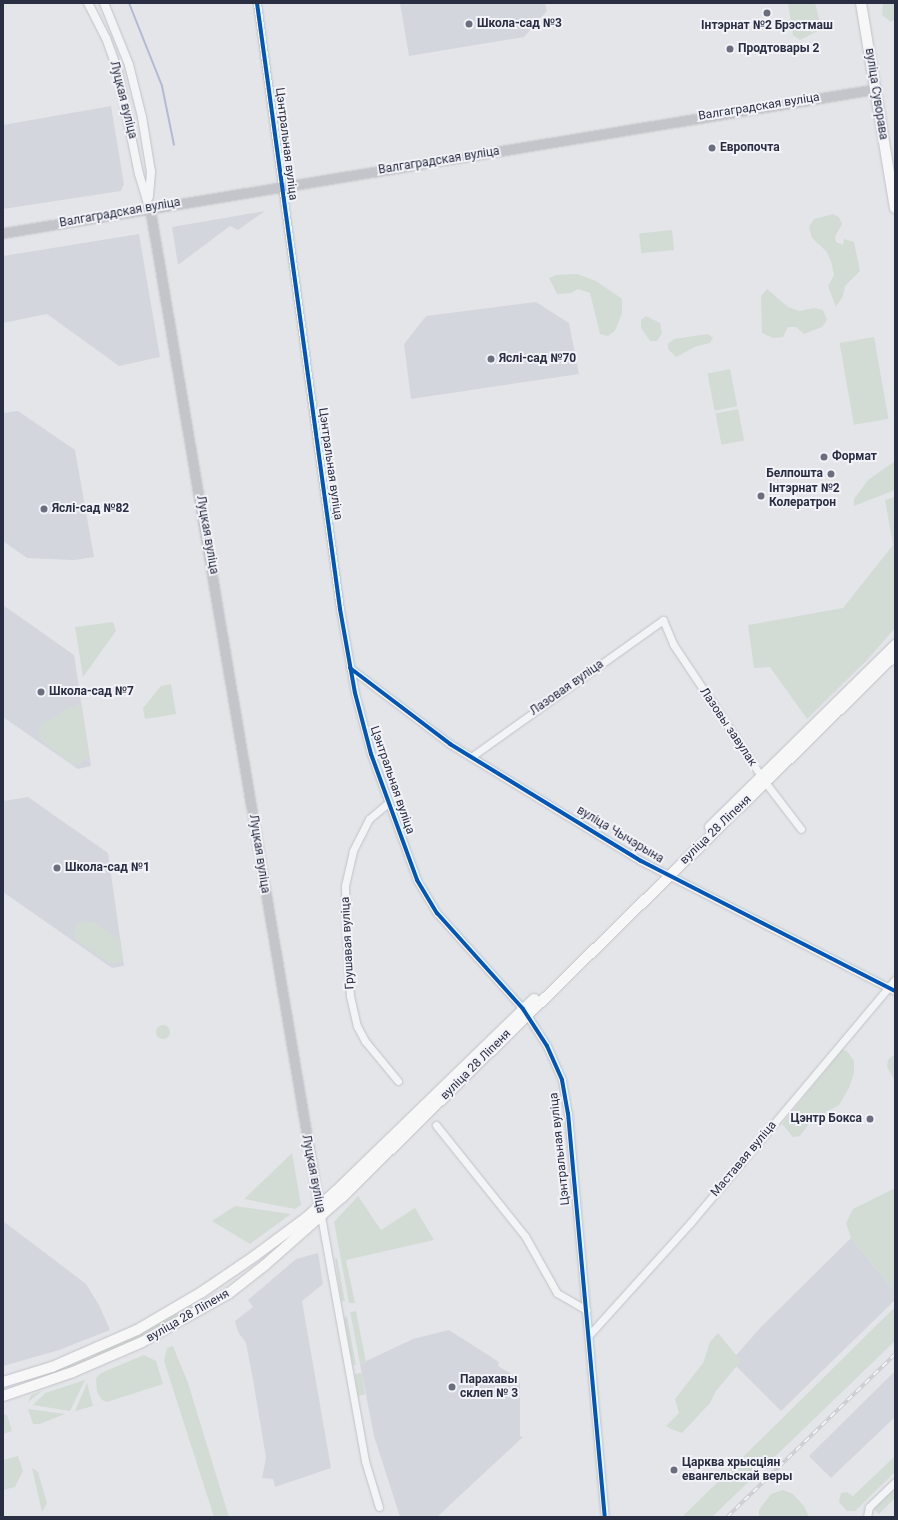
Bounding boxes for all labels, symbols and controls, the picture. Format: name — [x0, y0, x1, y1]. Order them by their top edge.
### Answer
marker: Інтэрнат №2 Брэстмаш — [762, 8, 772, 18]
place label: Школа-сад №3 — [477, 17, 562, 31]
marker: Школа-сад №3 — [464, 19, 474, 29]
place label: Інтэрнат №2 Брэстмаш — [701, 19, 833, 33]
place label: Продтовары 2 — [738, 42, 819, 56]
marker: Продтовары 2 — [725, 44, 735, 54]
street label: вуліца Суворава — [862, 47, 890, 141]
street label: Луцкая вуліца — [106, 60, 140, 140]
street label: Цэнтральная вуліца — [272, 87, 300, 201]
street label: Валгаградская вуліца — [697, 90, 821, 124]
place label: Европочта — [720, 141, 780, 155]
marker: Европочта — [707, 143, 717, 153]
street label: Валгаградская вуліца — [377, 144, 501, 178]
street label: Валгаградская вуліца — [58, 195, 182, 231]
place label: Яслі-сад №70 — [499, 352, 576, 366]
marker: Яслі-сад №70 — [486, 354, 496, 364]
street label: Цэнтральная вуліца — [315, 407, 345, 521]
place label: Формат — [832, 450, 877, 464]
marker: Формат — [819, 452, 829, 462]
place label: Белпошта — [766, 467, 823, 481]
marker: Белпошта — [826, 469, 836, 479]
place label: Інтэрнат №2 Колератрон — [769, 482, 840, 510]
marker: Інтэрнат №2 Колератрон — [756, 491, 766, 501]
street label: Луцкая вуліца — [193, 495, 221, 575]
place label: Яслі-сад №82 — [52, 502, 129, 516]
marker: Яслі-сад №82 — [39, 504, 49, 514]
street label: Лазовая вуліца — [527, 657, 607, 719]
place label: Школа-сад №7 — [49, 685, 134, 699]
street label: Лазовы завулак — [696, 685, 760, 769]
marker: Школа-сад №7 — [36, 687, 46, 697]
street label: Цэнтральная вуліца — [367, 724, 417, 836]
street label: вуліца 28 Ліпеня — [677, 792, 755, 868]
street label: вуліца Чычэрына — [574, 803, 666, 867]
street label: Луцкая вуліца — [246, 814, 272, 894]
place label: Школа-сад №1 — [65, 861, 150, 875]
marker: Школа-сад №1 — [52, 863, 62, 873]
street label: Грушавая вуліца — [338, 896, 358, 990]
street label: вуліца 28 Ліпеня — [438, 1027, 514, 1103]
street label: Цэнтральная вуліца — [547, 1092, 573, 1206]
place label: Цэнтр Бокса — [790, 1112, 862, 1126]
marker: Цэнтр Бокса — [865, 1114, 875, 1124]
street label: Маставая вуліца — [708, 1118, 780, 1200]
street label: Луцкая вуліца — [298, 1134, 328, 1214]
street label: вуліца 28 Ліпеня — [144, 1286, 232, 1346]
place label: Парахавы склеп № 3 — [460, 1373, 518, 1401]
marker: Парахавы склеп № 3 — [447, 1382, 457, 1392]
place label: Царква хрысціян евангельскай веры — [682, 1456, 793, 1484]
marker: Царква хрысціян евангельскай веры — [669, 1465, 679, 1475]

